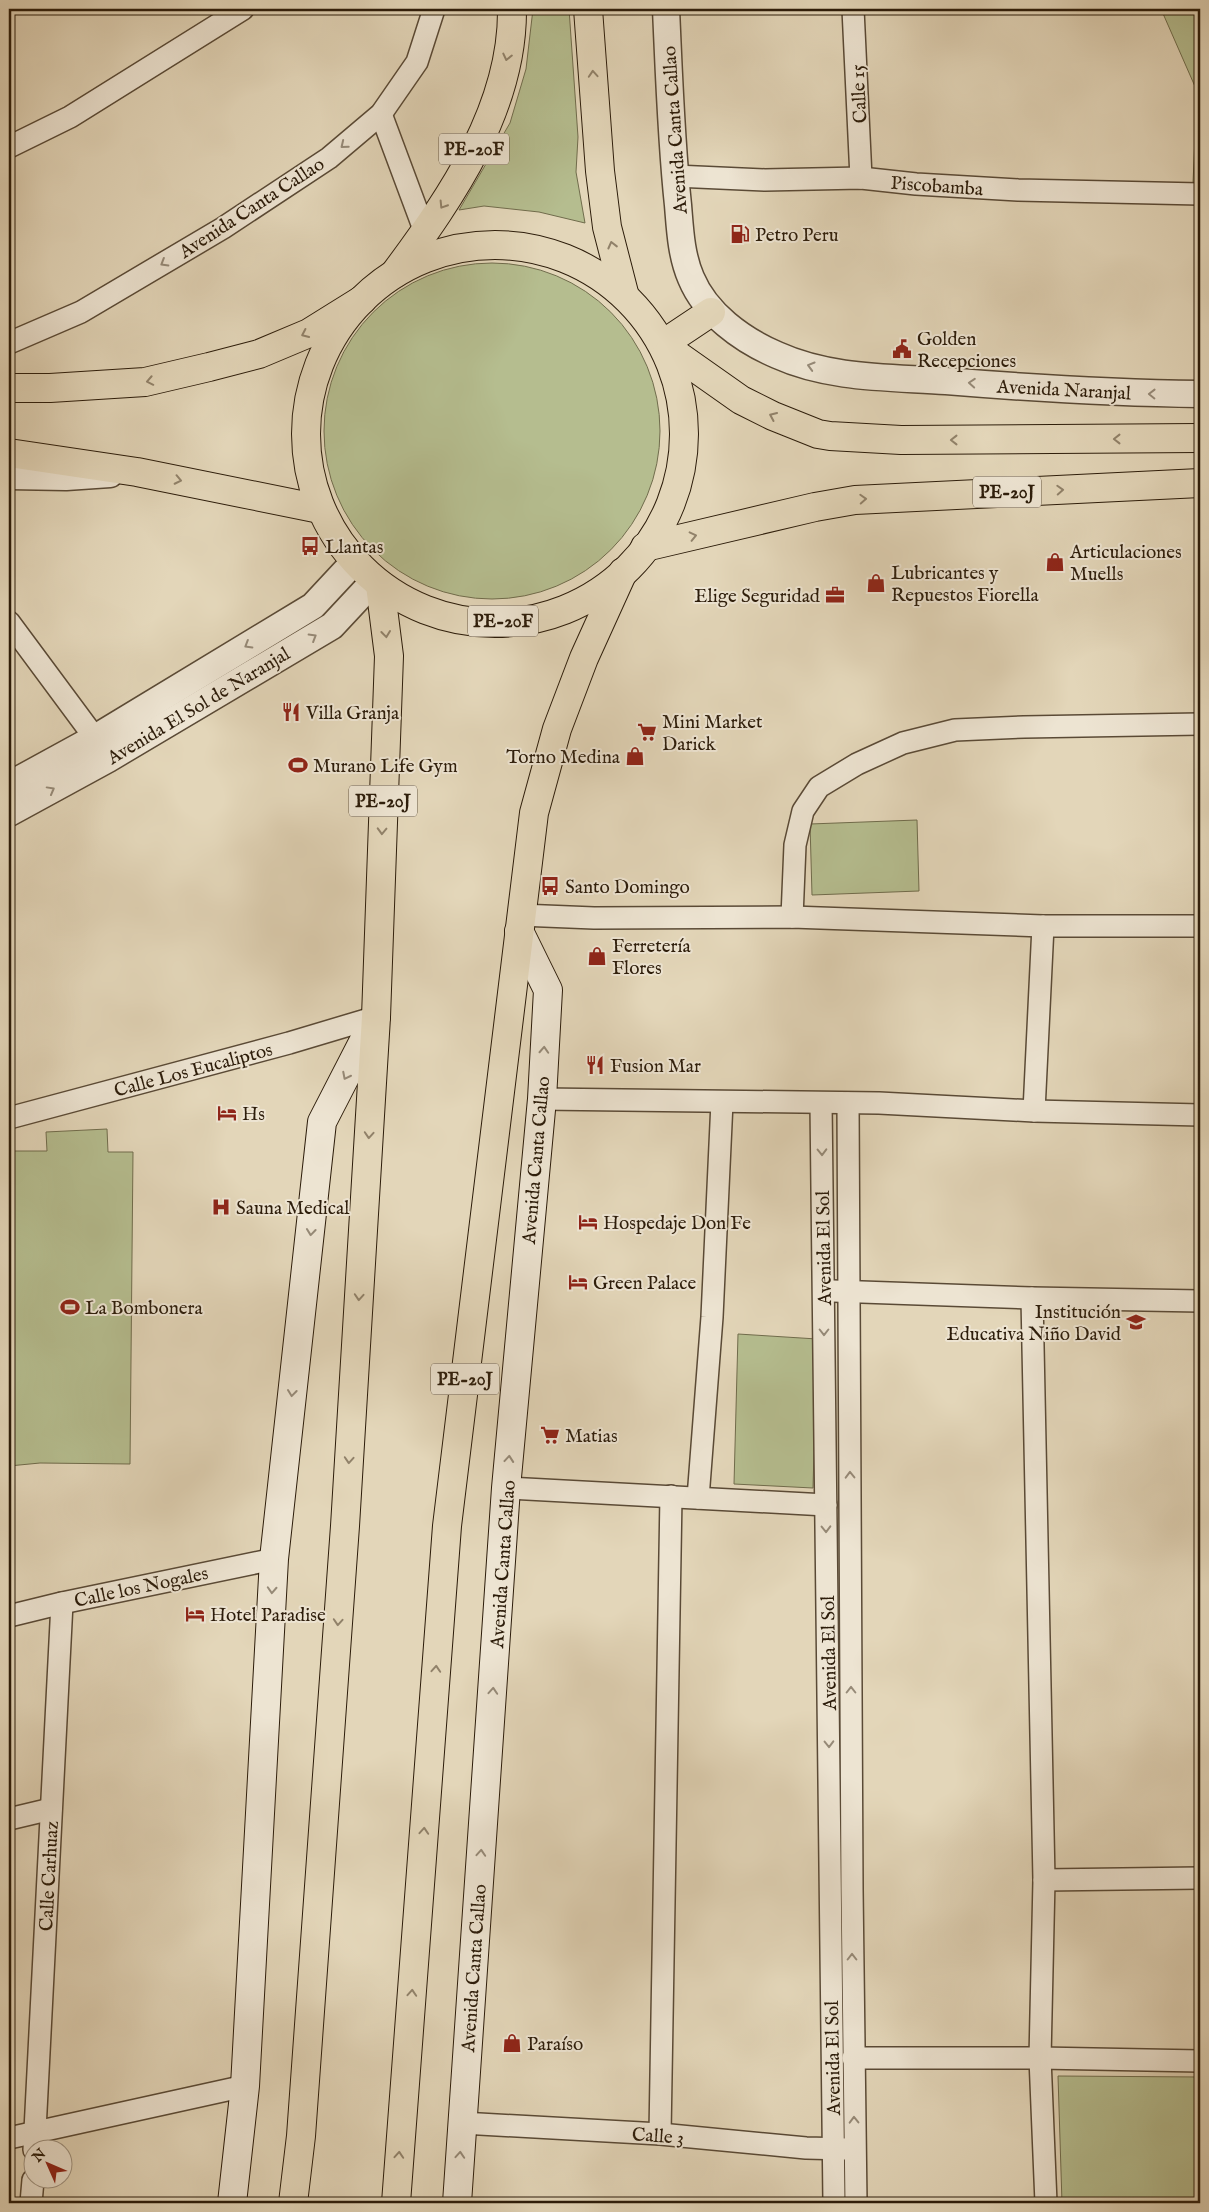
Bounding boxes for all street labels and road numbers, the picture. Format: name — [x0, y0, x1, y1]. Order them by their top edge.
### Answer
street label: Avenida Canta Callao — [658, 45, 694, 216]
street label: Calle 15 — [846, 64, 874, 124]
road number: PE-20F — [439, 134, 509, 164]
street label: Avenida Canta Callao — [174, 153, 329, 265]
street label: Piscobamba — [890, 172, 985, 202]
street label: Avenida Naranjal — [995, 375, 1132, 407]
road number: PE-20J — [973, 477, 1041, 508]
road number: PE-20F — [468, 606, 538, 636]
street label: Avenida El Sol de Naranjal — [102, 642, 296, 771]
road number: PE-20J — [349, 786, 417, 816]
street label: Calle Los Eucaliptos — [112, 1038, 275, 1104]
street label: Avenida Canta Callao — [518, 1075, 556, 1246]
street label: Avenida El Sol — [812, 1190, 838, 1307]
road number: PE-20J — [431, 1364, 499, 1395]
street label: Avenida Canta Callao — [486, 1479, 522, 1650]
street label: Calle los Nogales — [72, 1562, 211, 1614]
street label: Avenida El Sol — [817, 1595, 843, 1712]
street label: Calle Carhuaz — [35, 1820, 65, 1932]
street label: Avenida Canta Callao — [457, 1883, 493, 2054]
street label: Avenida El Sol — [821, 2000, 847, 2117]
street label: Calle 3 — [631, 2123, 685, 2151]

